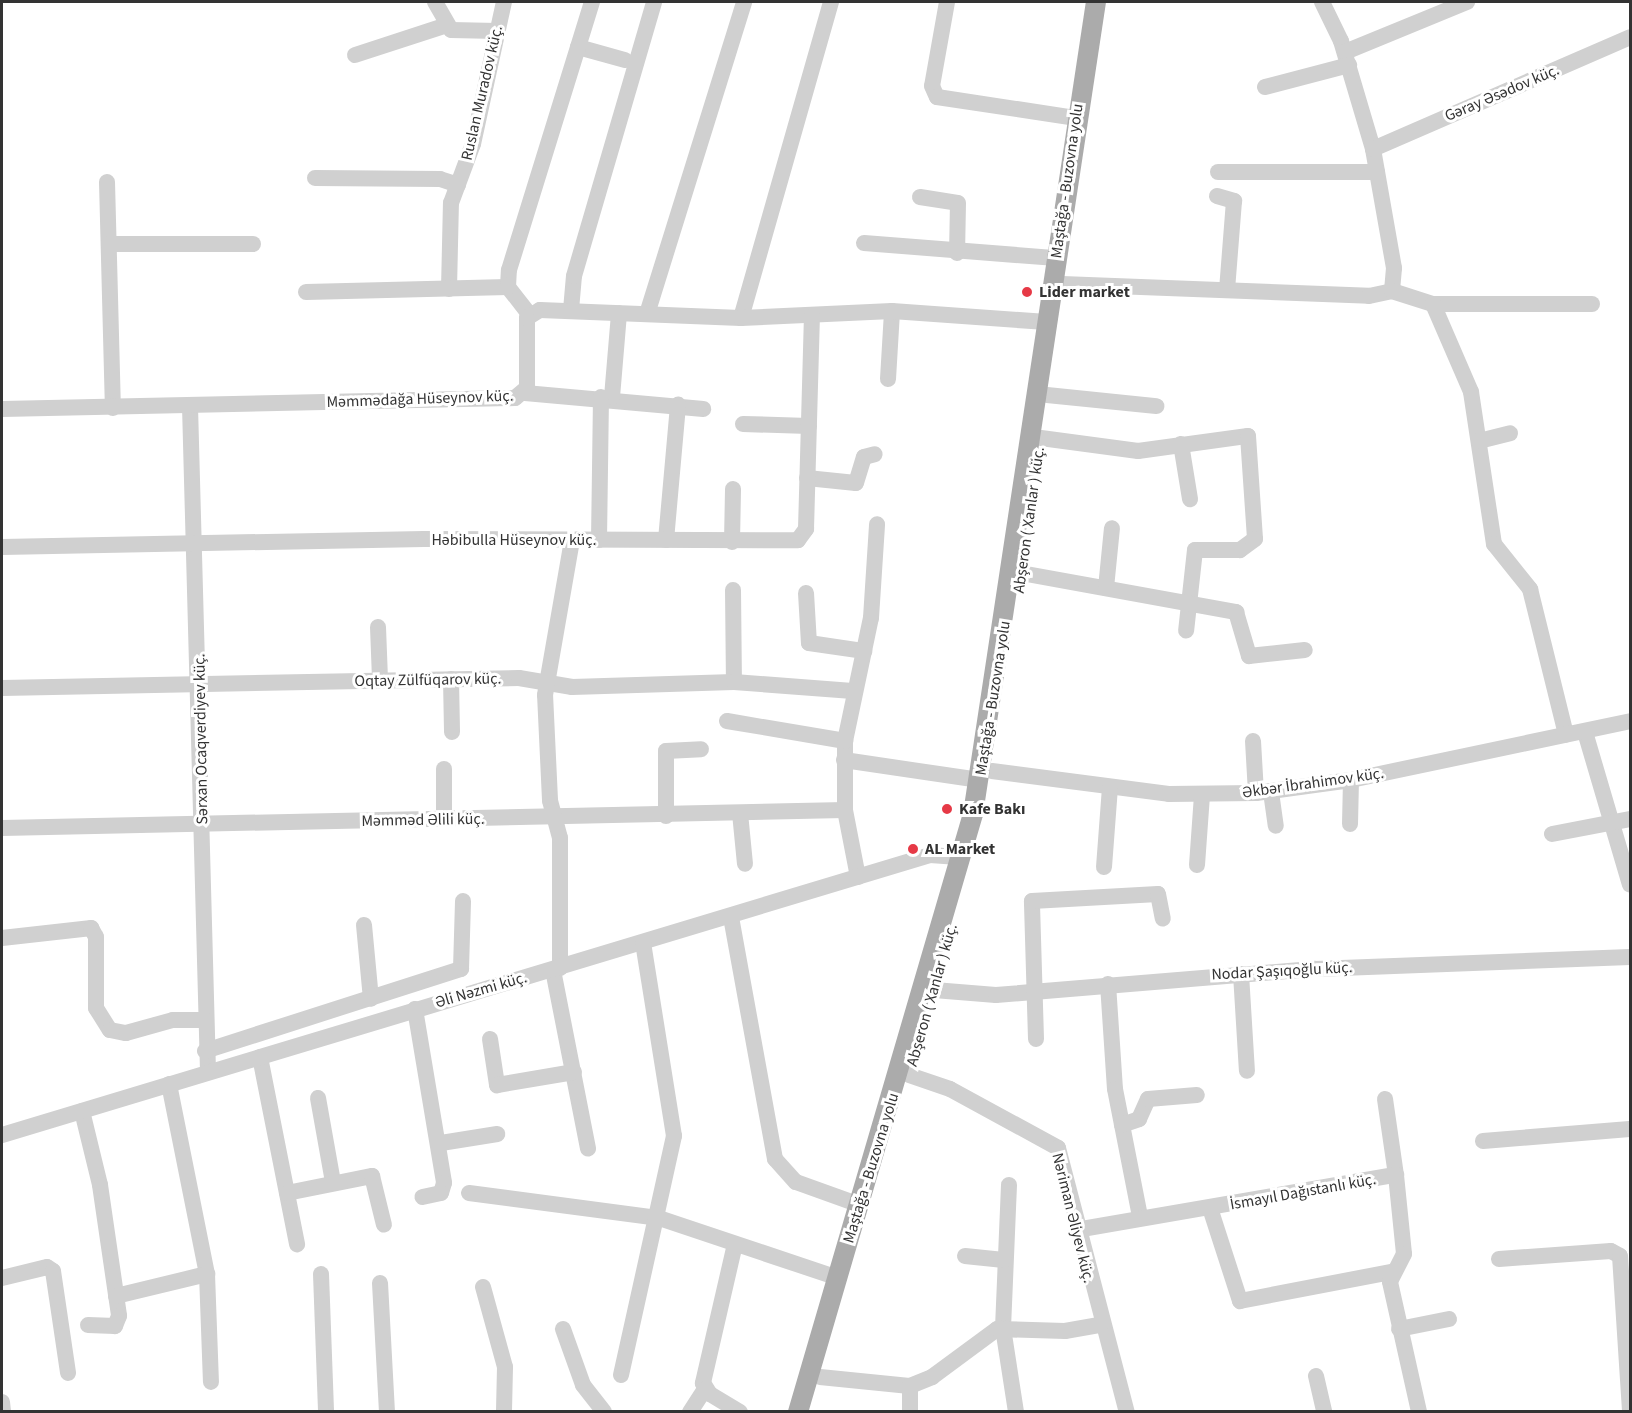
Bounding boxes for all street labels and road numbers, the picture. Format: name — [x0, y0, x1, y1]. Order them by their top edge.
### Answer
street label: Ruslan Muradov küç. — [457, 24, 507, 162]
street label: Gəray Əsədov küç. — [1442, 60, 1562, 126]
street label: Maştağa - Buzovna yolu — [1047, 102, 1087, 260]
street label: Məmmədağa Hüseynov küç. — [326, 386, 514, 412]
street label: Abşeron ( Xanlar ) küç. — [1009, 446, 1049, 594]
street label: Həbibulla Hüseynov küç. — [431, 530, 597, 550]
street label: Maştağa - Buzovna yolu — [971, 619, 1015, 777]
street label: Sərxan Ocaqverdiyev küç. — [190, 653, 212, 825]
street label: Oqtay Zülfüqarov küç. — [354, 669, 502, 691]
street label: Əkbər İbrahimov küç. — [1241, 764, 1385, 802]
street label: Məmməd Əlili küç. — [361, 809, 485, 831]
street label: Abşeron ( Xanlar ) küç. — [902, 921, 962, 1069]
street label: Nodar Şaşıqoğlu küç. — [1211, 958, 1353, 984]
street label: Əli Nəzmi küç. — [433, 968, 529, 1012]
street label: Maştağa - Buzovna yolu — [839, 1091, 903, 1245]
street label: Nəriman Əliyev küç. — [1048, 1151, 1098, 1285]
street label: İsmayıl Dağıstanlı küç. — [1228, 1170, 1378, 1214]

